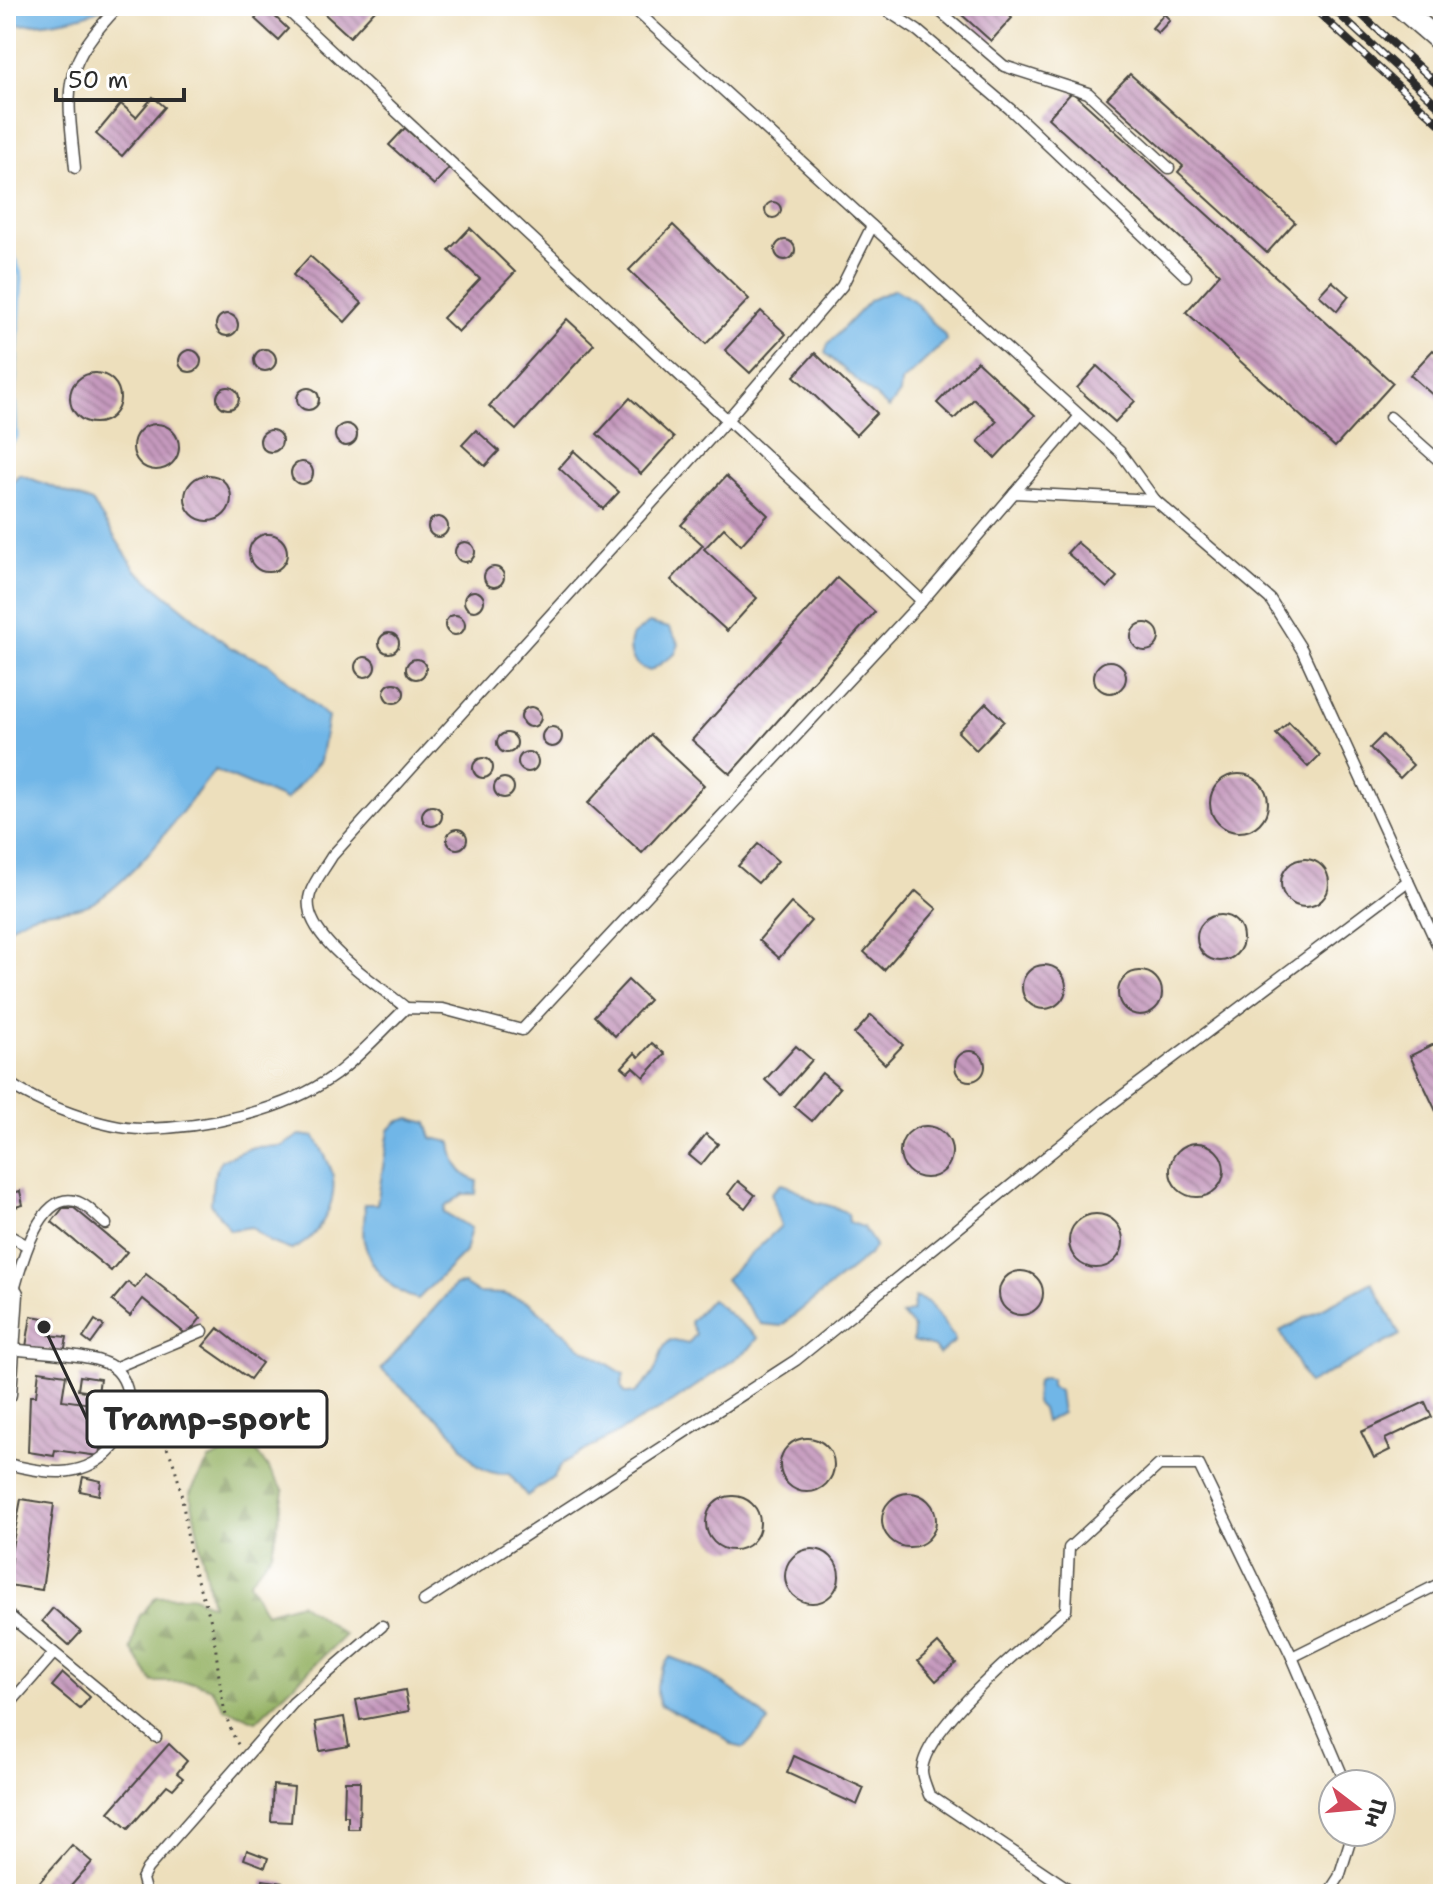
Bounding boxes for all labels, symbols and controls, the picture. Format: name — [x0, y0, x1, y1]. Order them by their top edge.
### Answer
scale bar — [56, 52, 184, 102]
text: 50 m — [68, 64, 128, 96]
callout: Tramp-sport — [87, 1391, 327, 1447]
text: Tramp-sport — [103, 1397, 311, 1440]
north arrow — [1317, 1768, 1397, 1848]
text: Пн — [1358, 1795, 1394, 1831]

